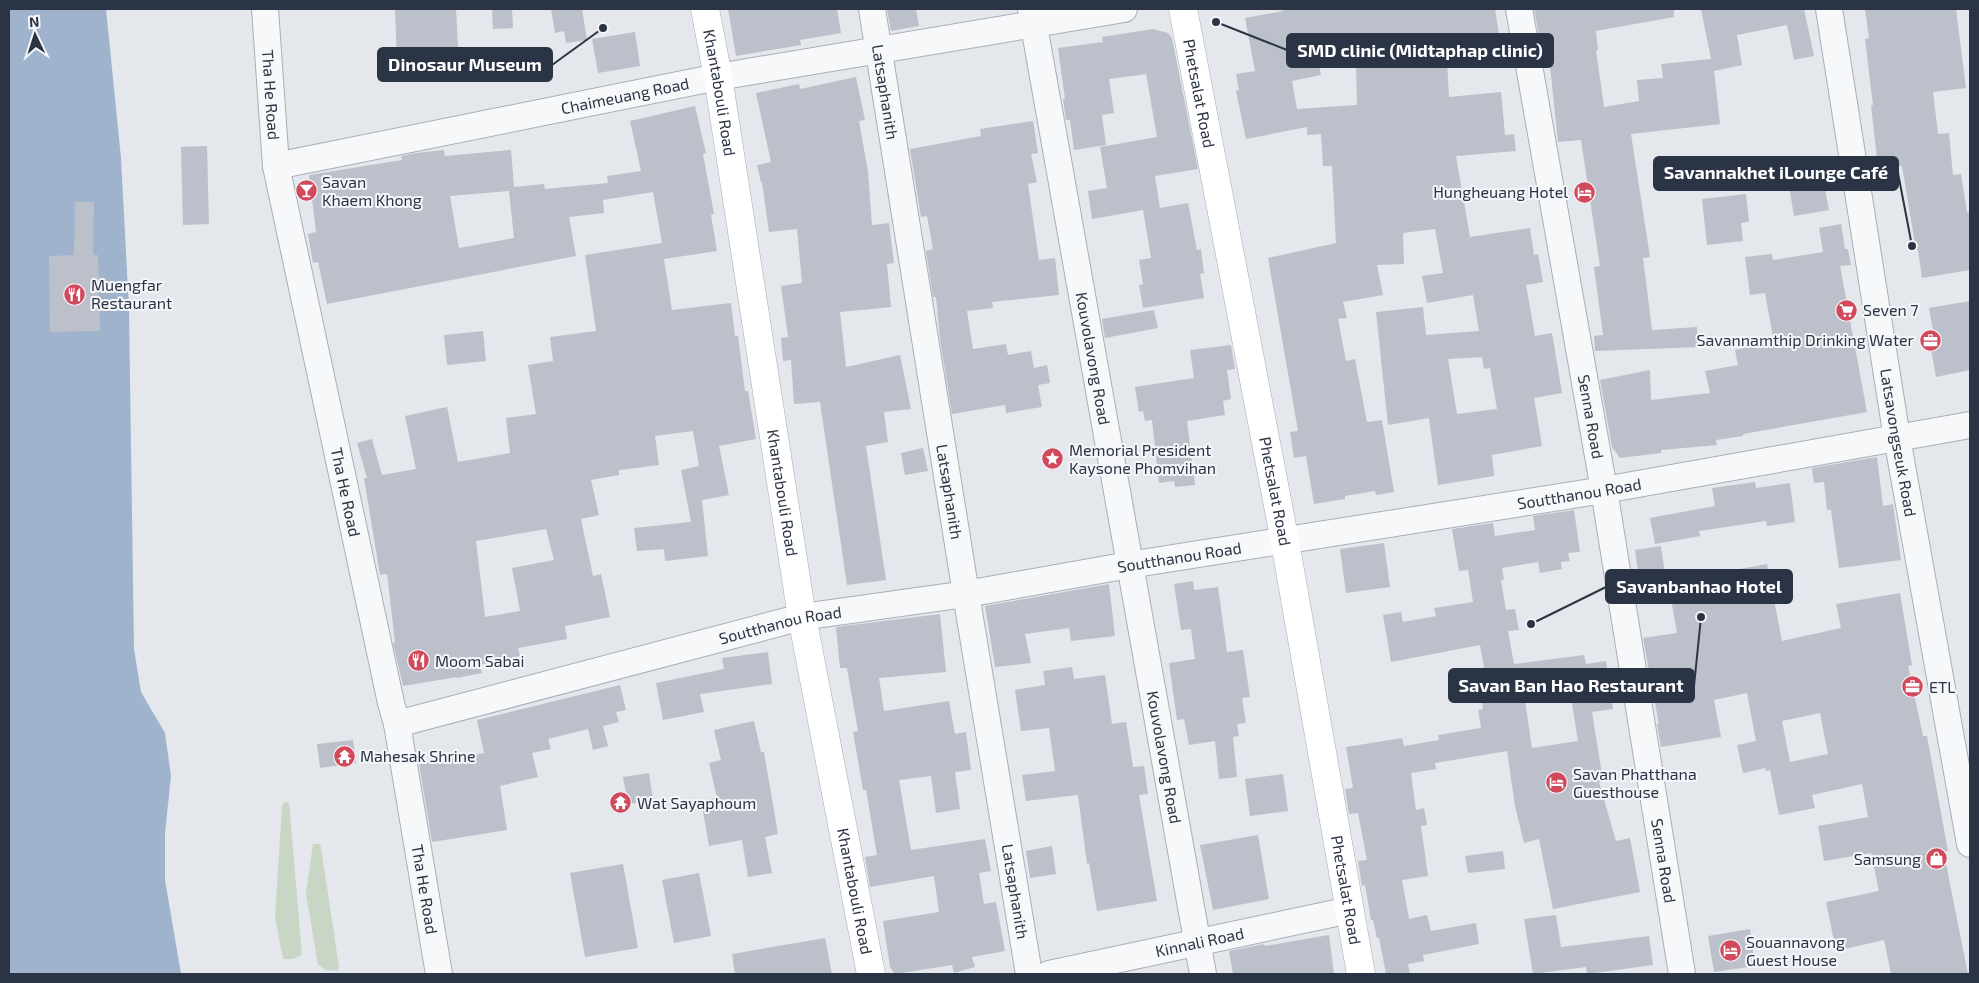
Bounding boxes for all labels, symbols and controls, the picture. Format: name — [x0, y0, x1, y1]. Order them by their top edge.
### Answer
north arrow — [10, 10, 60, 60]
text: N — [28, 13, 40, 30]
street label: Khantabouli Road — [700, 28, 740, 157]
callout: SMD clinic (Midtaphap clinic) — [1287, 34, 1553, 67]
street label: Phetsalat Road — [1180, 37, 1219, 149]
text: SMD clinic (Midtaphap clinic) — [1297, 39, 1543, 61]
street label: Latsaphanith — [869, 43, 903, 141]
callout: Dinosaur Museum — [378, 48, 552, 81]
street label: Tha He Road — [259, 49, 284, 141]
text: Dinosaur Museum — [388, 53, 542, 75]
street label: Chaimeuang Road — [559, 73, 691, 117]
callout: Savannakhet iLounge Café — [1654, 157, 1898, 190]
text: Savannakhet iLounge Café — [1664, 161, 1888, 183]
place label: Savan Khaem Khong — [322, 172, 422, 209]
bar icon: Savan Khaem Khong — [294, 179, 318, 203]
hotel icon: Hungheuang Hotel — [1572, 180, 1596, 204]
place label: Hungheuang Hotel — [1433, 182, 1568, 201]
place label: Muengfar Restaurant — [91, 275, 172, 312]
restaurant icon: Muengfar Restaurant — [63, 282, 87, 306]
street label: Kouvolavong Road — [1073, 290, 1115, 426]
supermarket icon: Seven 7 — [1835, 298, 1859, 322]
place label: Seven 7 — [1863, 300, 1919, 319]
office icon: Savannamthip Drinking Water — [1918, 328, 1942, 352]
place label: Savannamthip Drinking Water — [1697, 330, 1915, 349]
street label: Latsavongseuk Road — [1877, 367, 1921, 518]
street label: Senna Road — [1575, 373, 1608, 460]
street label: Khantabouli Road — [764, 428, 802, 558]
street label: Phetsalat Road — [1256, 435, 1295, 547]
place label: Memorial President Kaysone Phomvihan — [1069, 440, 1216, 477]
street label: Latsaphanith — [933, 443, 967, 541]
street label: Tha He Road — [328, 446, 365, 538]
place icon: Memorial President Kaysone Phomvihan — [1041, 447, 1065, 471]
street label: Soutthanou Road — [1516, 474, 1643, 513]
street label: Soutthanou Road — [1116, 537, 1243, 576]
callout: Savanbanhao Hotel — [1606, 570, 1792, 603]
text: Savanbanhao Hotel — [1616, 575, 1782, 597]
street label: Soutthanou Road — [717, 602, 843, 648]
restaurant icon: Moom Sabai — [407, 649, 431, 673]
place label: Moom Sabai — [435, 651, 524, 670]
callout: Savan Ban Hao Restaurant — [1449, 669, 1694, 702]
text: Savan Ban Hao Restaurant — [1458, 674, 1684, 696]
office icon: ETL — [1901, 675, 1925, 699]
place label: ETL — [1929, 677, 1955, 696]
street label: Kouvolavong Road — [1144, 689, 1186, 825]
temple icon: Mahesak Shrine — [332, 744, 356, 768]
place label: Mahesak Shrine — [360, 746, 476, 765]
place label: Savan Phatthana Guesthouse — [1573, 764, 1697, 801]
hotel icon: Savan Phatthana Guesthouse — [1545, 771, 1569, 795]
temple icon: Wat Sayaphoum — [609, 791, 633, 815]
place label: Wat Sayaphoum — [637, 793, 756, 812]
street label: Senna Road — [1648, 817, 1680, 904]
street label: Khantabouli Road — [834, 826, 877, 956]
street label: Phetsalat Road — [1328, 834, 1366, 946]
street label: Latsaphanith — [999, 842, 1033, 940]
street label: Tha He Road — [408, 843, 442, 936]
shop icon: Samsung — [1925, 847, 1949, 871]
place label: Samsung — [1854, 849, 1921, 868]
street label: Kinnali Road — [1154, 923, 1246, 960]
place label: Souannavong Guest House — [1746, 932, 1845, 969]
hotel icon: Souannavong Guest House — [1718, 939, 1742, 963]

